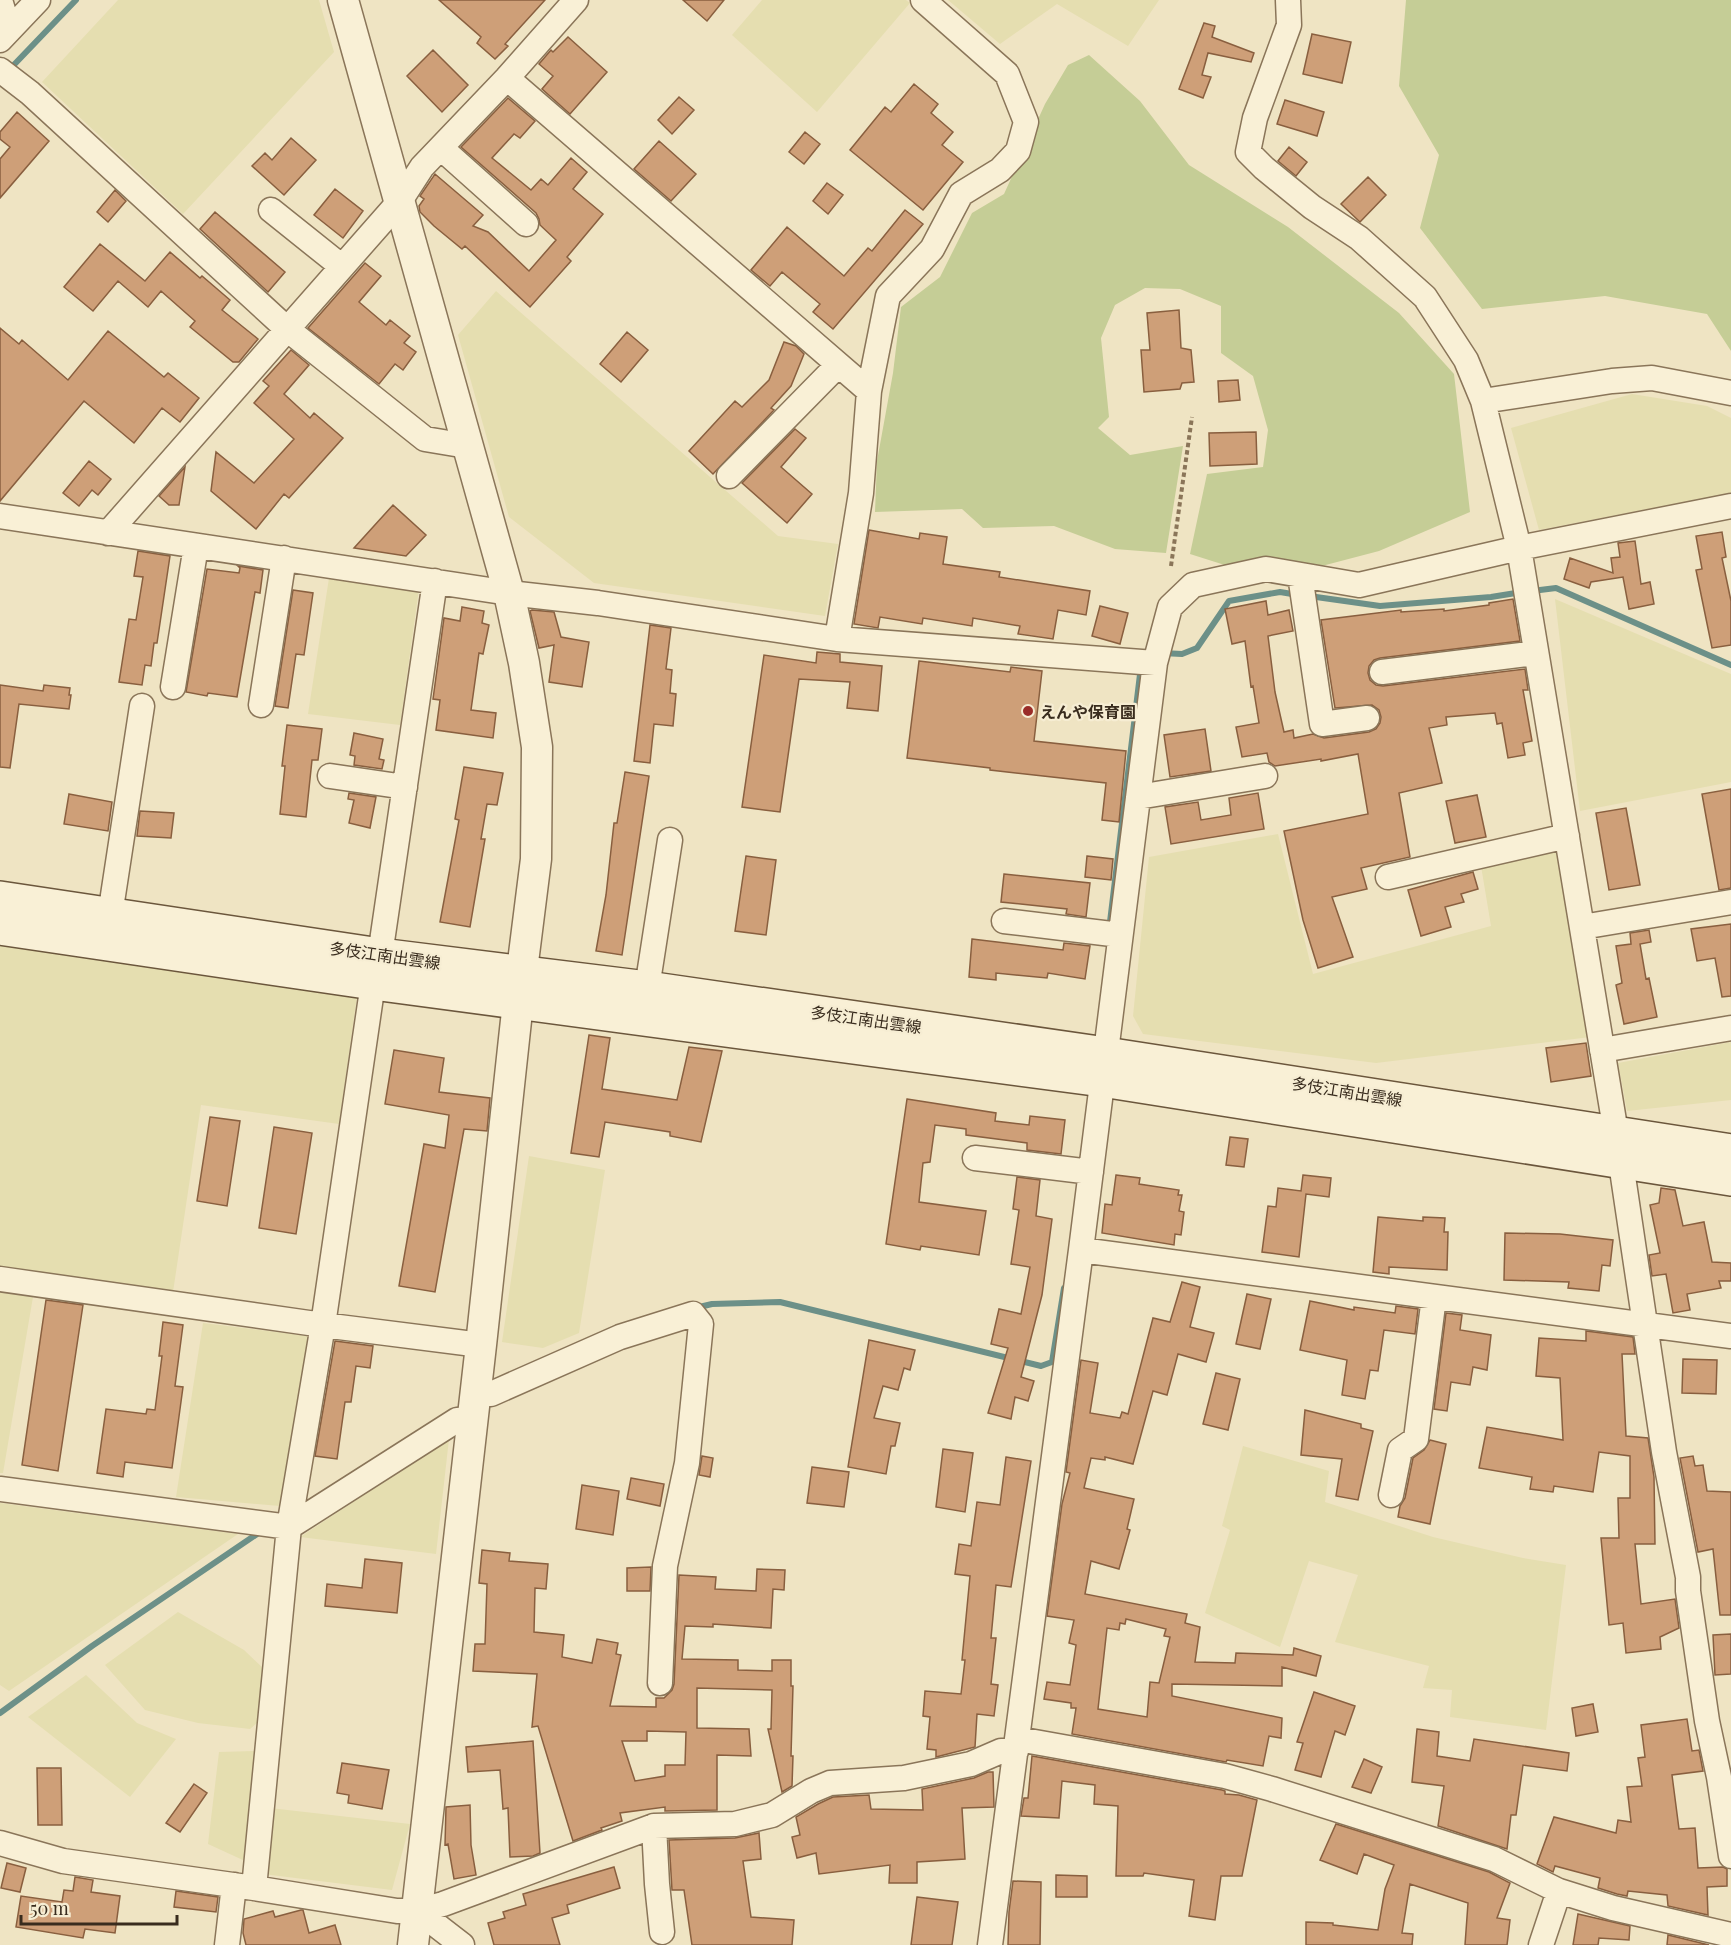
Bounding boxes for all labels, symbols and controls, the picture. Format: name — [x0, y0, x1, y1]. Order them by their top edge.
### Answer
place label: えんや保育園 — [1040, 701, 1136, 722]
marker: えんや保育園 — [1021, 704, 1035, 718]
street label: 多伎江南出雲線 — [328, 937, 442, 973]
street label: 多伎江南出雲線 — [809, 1001, 923, 1037]
street label: 多伎江南出雲線 — [1290, 1072, 1404, 1110]
scale bar — [21, 1888, 177, 1926]
text: 50 m — [30, 1896, 69, 1920]

